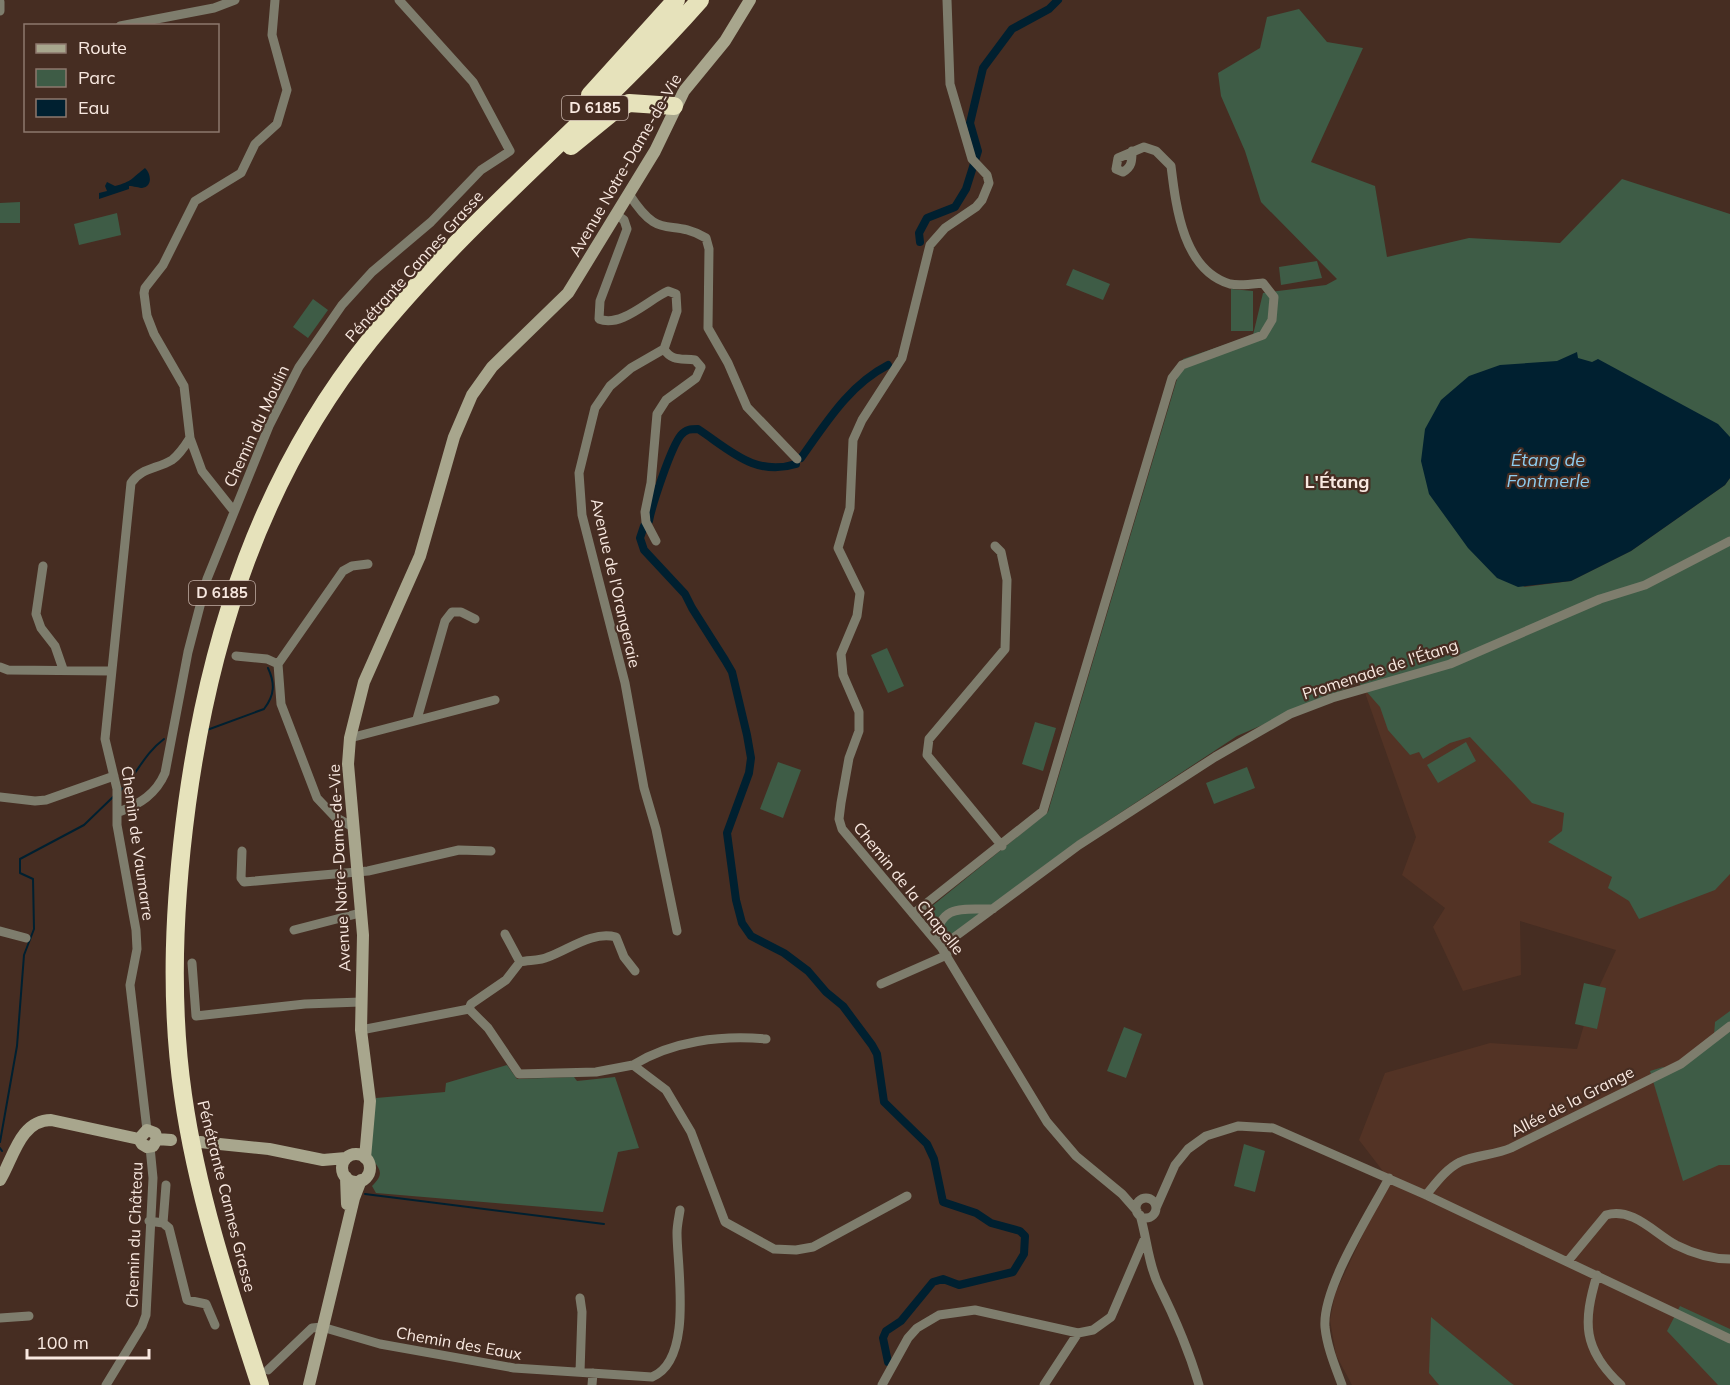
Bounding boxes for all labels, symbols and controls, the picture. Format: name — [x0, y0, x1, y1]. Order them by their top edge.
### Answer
legend — [24, 24, 219, 132]
text: Route — [78, 36, 127, 59]
text: Parc — [78, 66, 116, 89]
street label: Avenue Notre-Dame-de-Vie — [564, 70, 686, 260]
text: Eau — [78, 96, 110, 119]
road number: D 6185 — [562, 96, 628, 120]
street label: Pénétrante Cannes Grasse — [341, 186, 487, 346]
street label: Chemin du Moulin — [219, 362, 293, 490]
water label: Étang de Fontmerle — [1506, 448, 1590, 492]
district label: L'Étang — [1304, 470, 1370, 493]
street label: Avenue de l'Orangeraie — [587, 496, 645, 670]
road number: D 6185 — [189, 581, 255, 605]
street label: Promenade de l'Étang — [1300, 634, 1460, 704]
street label: Chemin de Vaumarre — [117, 764, 159, 922]
street label: Avenue Notre-Dame-de-Vie — [324, 764, 354, 972]
street label: Chemin de la Chapelle — [849, 818, 969, 958]
street label: Allée de la Grange — [1507, 1061, 1637, 1141]
street label: Pénétrante Cannes Grasse — [193, 1098, 261, 1294]
street label: Chemin du Château — [121, 1161, 147, 1309]
scale bar — [27, 1322, 148, 1360]
street label: Chemin des Eaux — [394, 1322, 524, 1364]
text: 100 m — [36, 1331, 89, 1354]

